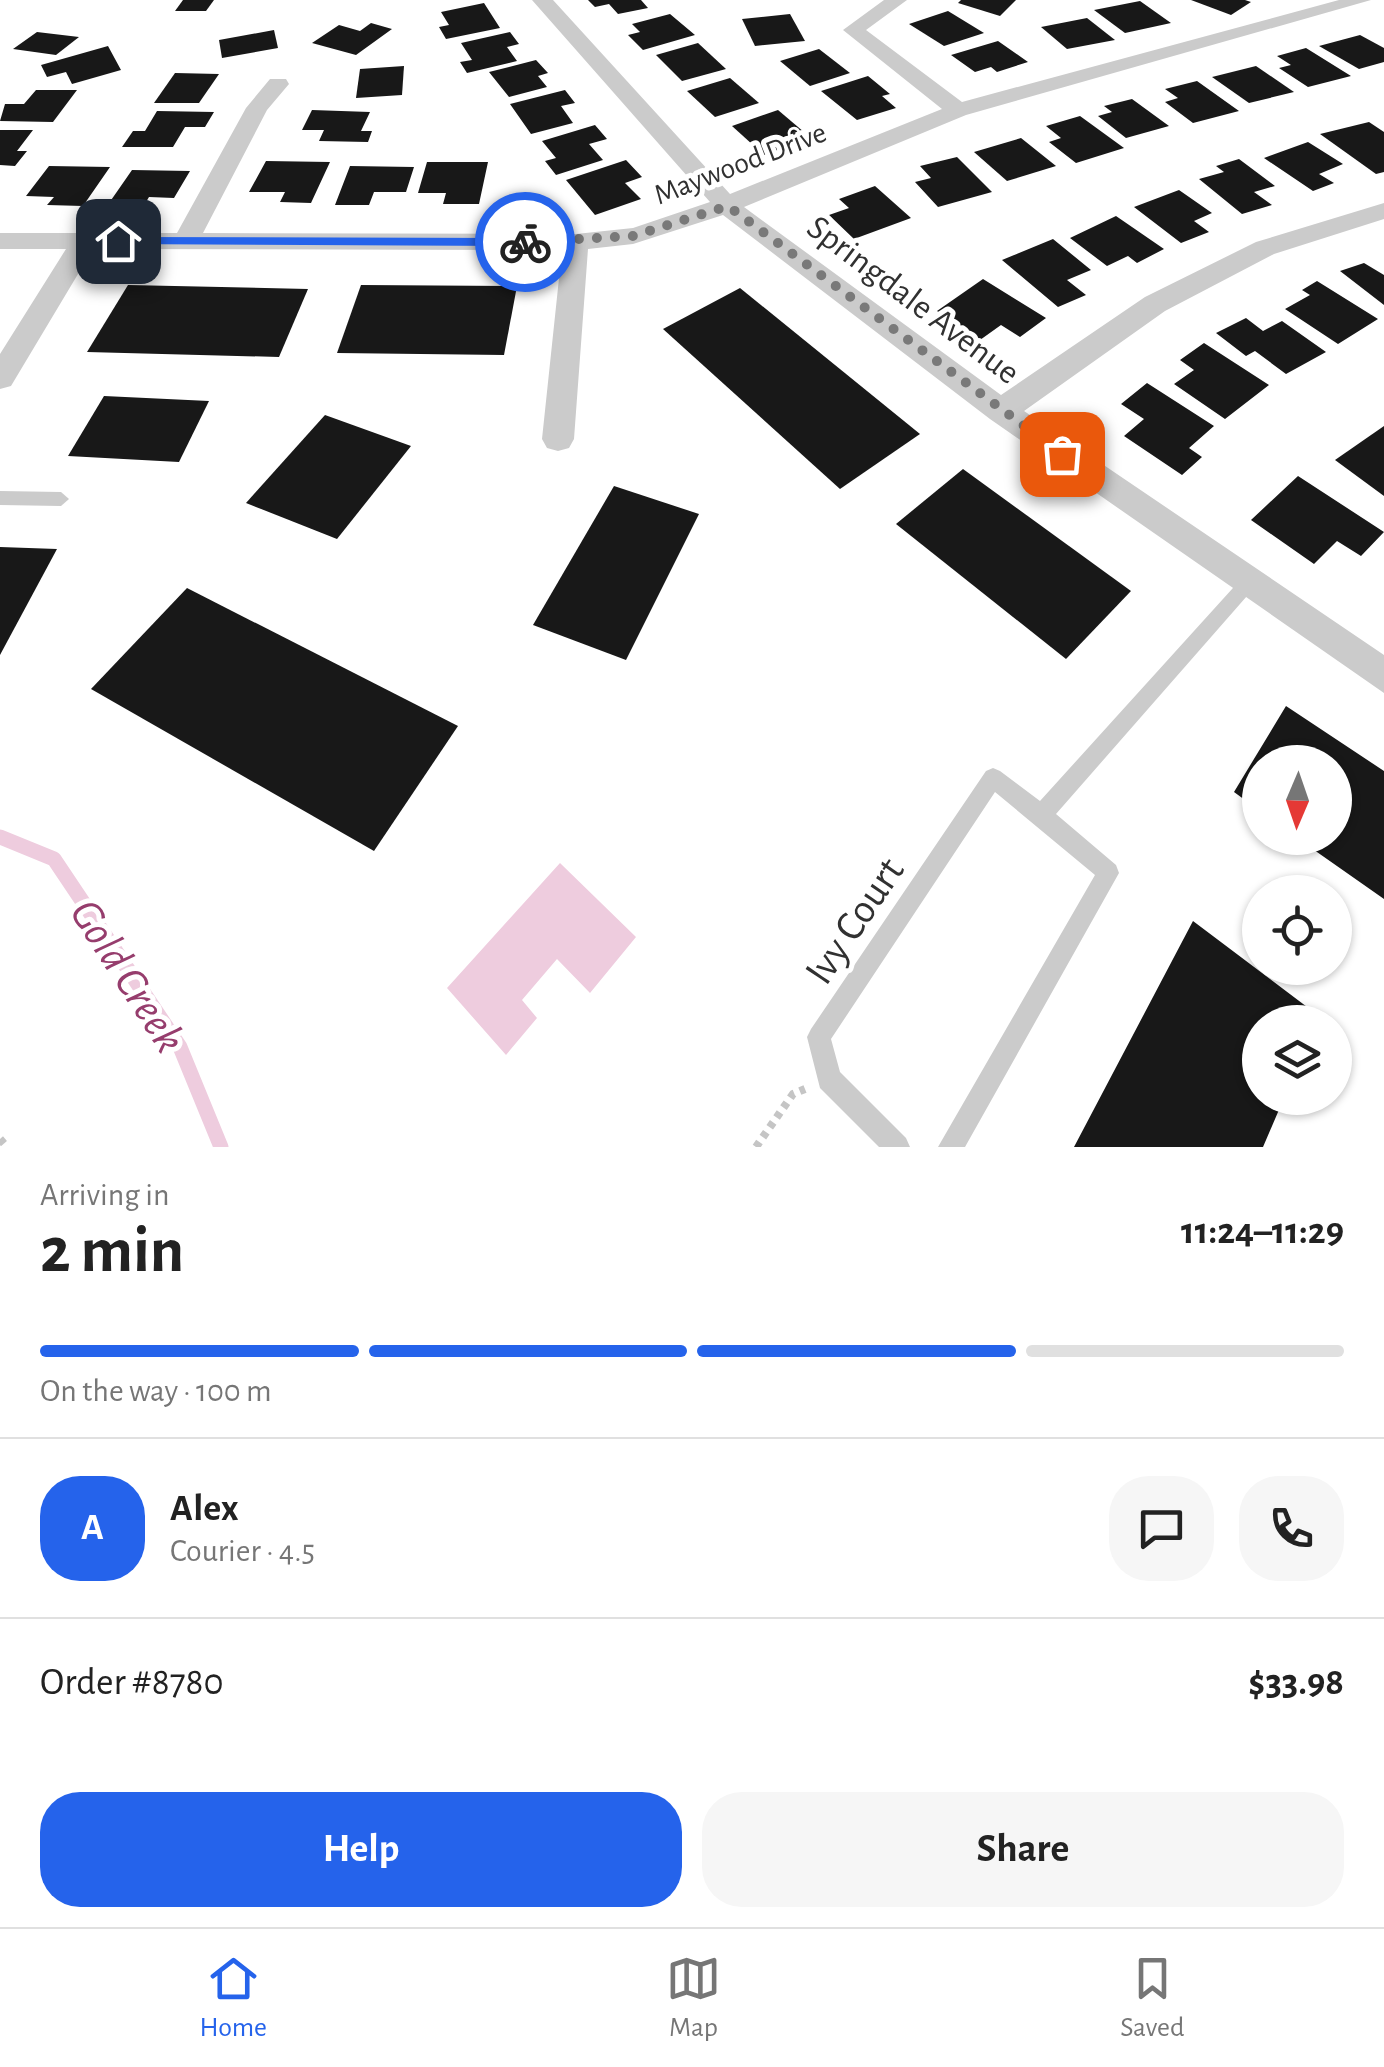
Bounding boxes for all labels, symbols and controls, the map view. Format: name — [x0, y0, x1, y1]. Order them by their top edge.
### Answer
street label: Maywood Drive — [650, 117, 831, 211]
courier — [475, 192, 575, 292]
pin — [76, 199, 161, 284]
street label: Springdale Avenue — [800, 209, 1026, 391]
icon: home — [91, 214, 146, 269]
icon: bike — [498, 215, 553, 270]
pin — [1020, 412, 1105, 497]
icon: bag — [1035, 427, 1090, 482]
north arrow — [1242, 745, 1352, 855]
map controls — [1242, 745, 1352, 1115]
street label: Ivy Court — [797, 850, 912, 992]
button: locate — [1242, 875, 1352, 985]
water label: Gold Creek — [61, 892, 193, 1061]
button: layers — [1242, 1005, 1352, 1115]
text: Arriving in — [40, 1179, 169, 1211]
text: 11:24–11:29 — [1181, 1213, 1344, 1251]
text: 2 min — [40, 1219, 184, 1284]
text: On the way · 100 m — [40, 1375, 272, 1407]
button: chat — [1109, 1476, 1214, 1581]
button: phone — [1239, 1476, 1344, 1581]
text: Alex — [170, 1490, 239, 1528]
text: A — [81, 1509, 104, 1547]
text: Courier · 4.5 — [170, 1535, 315, 1567]
text: Order #8780 — [40, 1664, 224, 1702]
text: $33.98 — [1248, 1664, 1344, 1702]
button: Help — [40, 1792, 682, 1907]
button: Share — [702, 1792, 1344, 1907]
tab: Home — [200, 1951, 267, 2045]
tab: Map — [666, 1951, 721, 2045]
tab: Saved — [1120, 1951, 1184, 2045]

